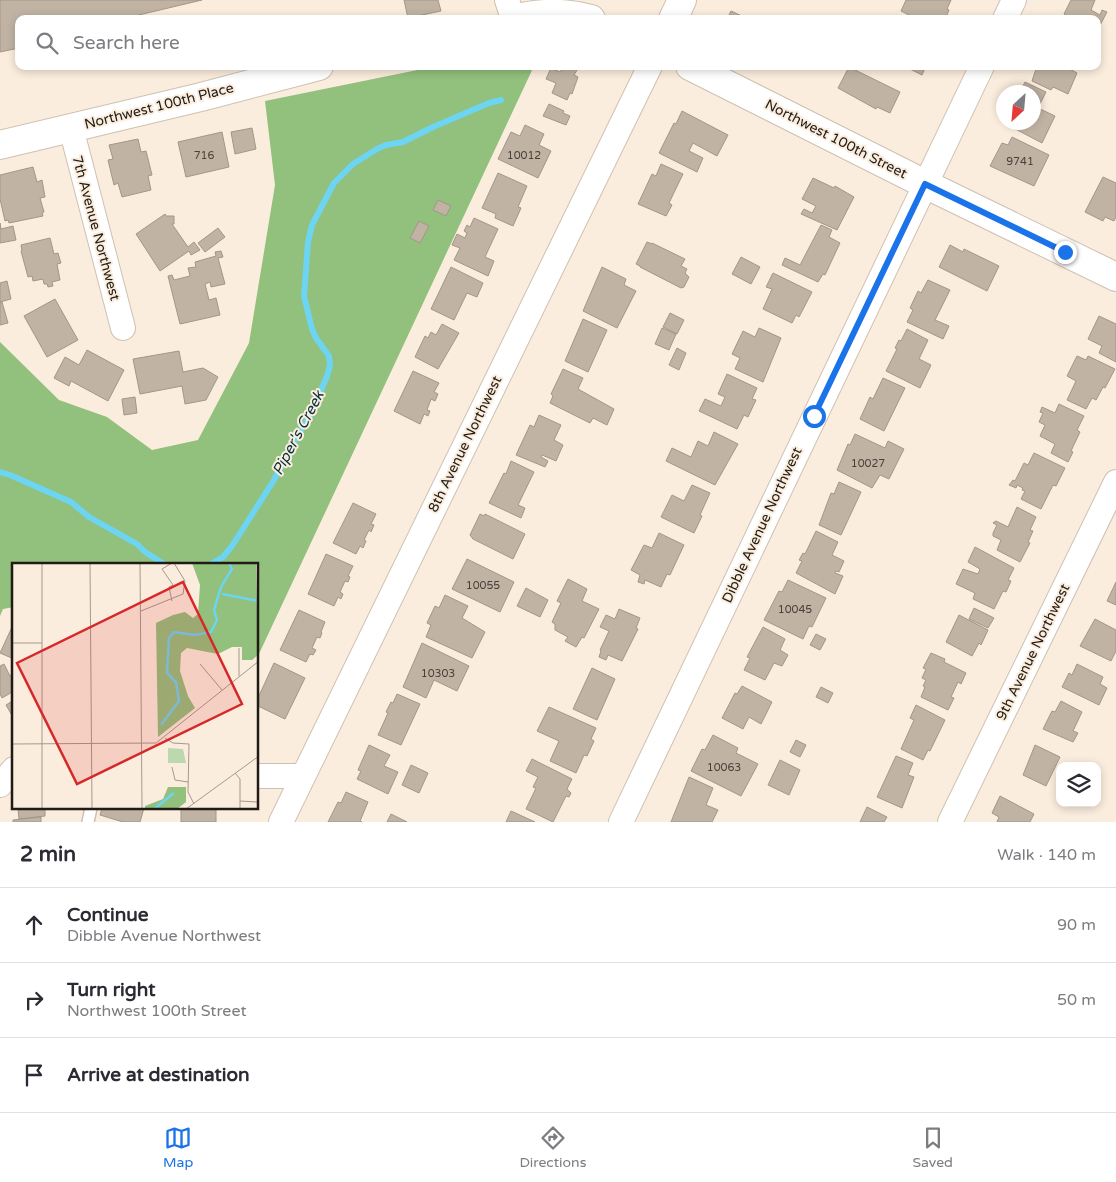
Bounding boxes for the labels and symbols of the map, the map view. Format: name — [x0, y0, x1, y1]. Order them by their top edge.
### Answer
street label: Northwest 100th Place — [83, 79, 235, 133]
north arrow — [996, 85, 1041, 130]
street label: Northwest 100th Street — [762, 96, 910, 183]
house number: 716 — [194, 149, 214, 162]
house number: 10012 — [507, 149, 541, 162]
street label: 7th Avenue Northwest — [68, 154, 124, 303]
house number: 9741 — [1006, 155, 1034, 168]
route end — [1054, 241, 1077, 264]
street label: 8th Avenue Northwest — [425, 372, 506, 515]
water label: Piper's Creek — [268, 386, 329, 478]
route start — [803, 405, 826, 428]
street label: Dibble Avenue Northwest — [718, 444, 806, 606]
house number: 10027 — [851, 457, 885, 470]
inset map — [12, 563, 259, 810]
house number: 10055 — [466, 579, 500, 592]
street label: 9th Avenue Northwest — [993, 580, 1074, 723]
house number: 10045 — [778, 603, 812, 616]
house number: 10303 — [421, 667, 455, 680]
house number: 10063 — [707, 761, 741, 774]

